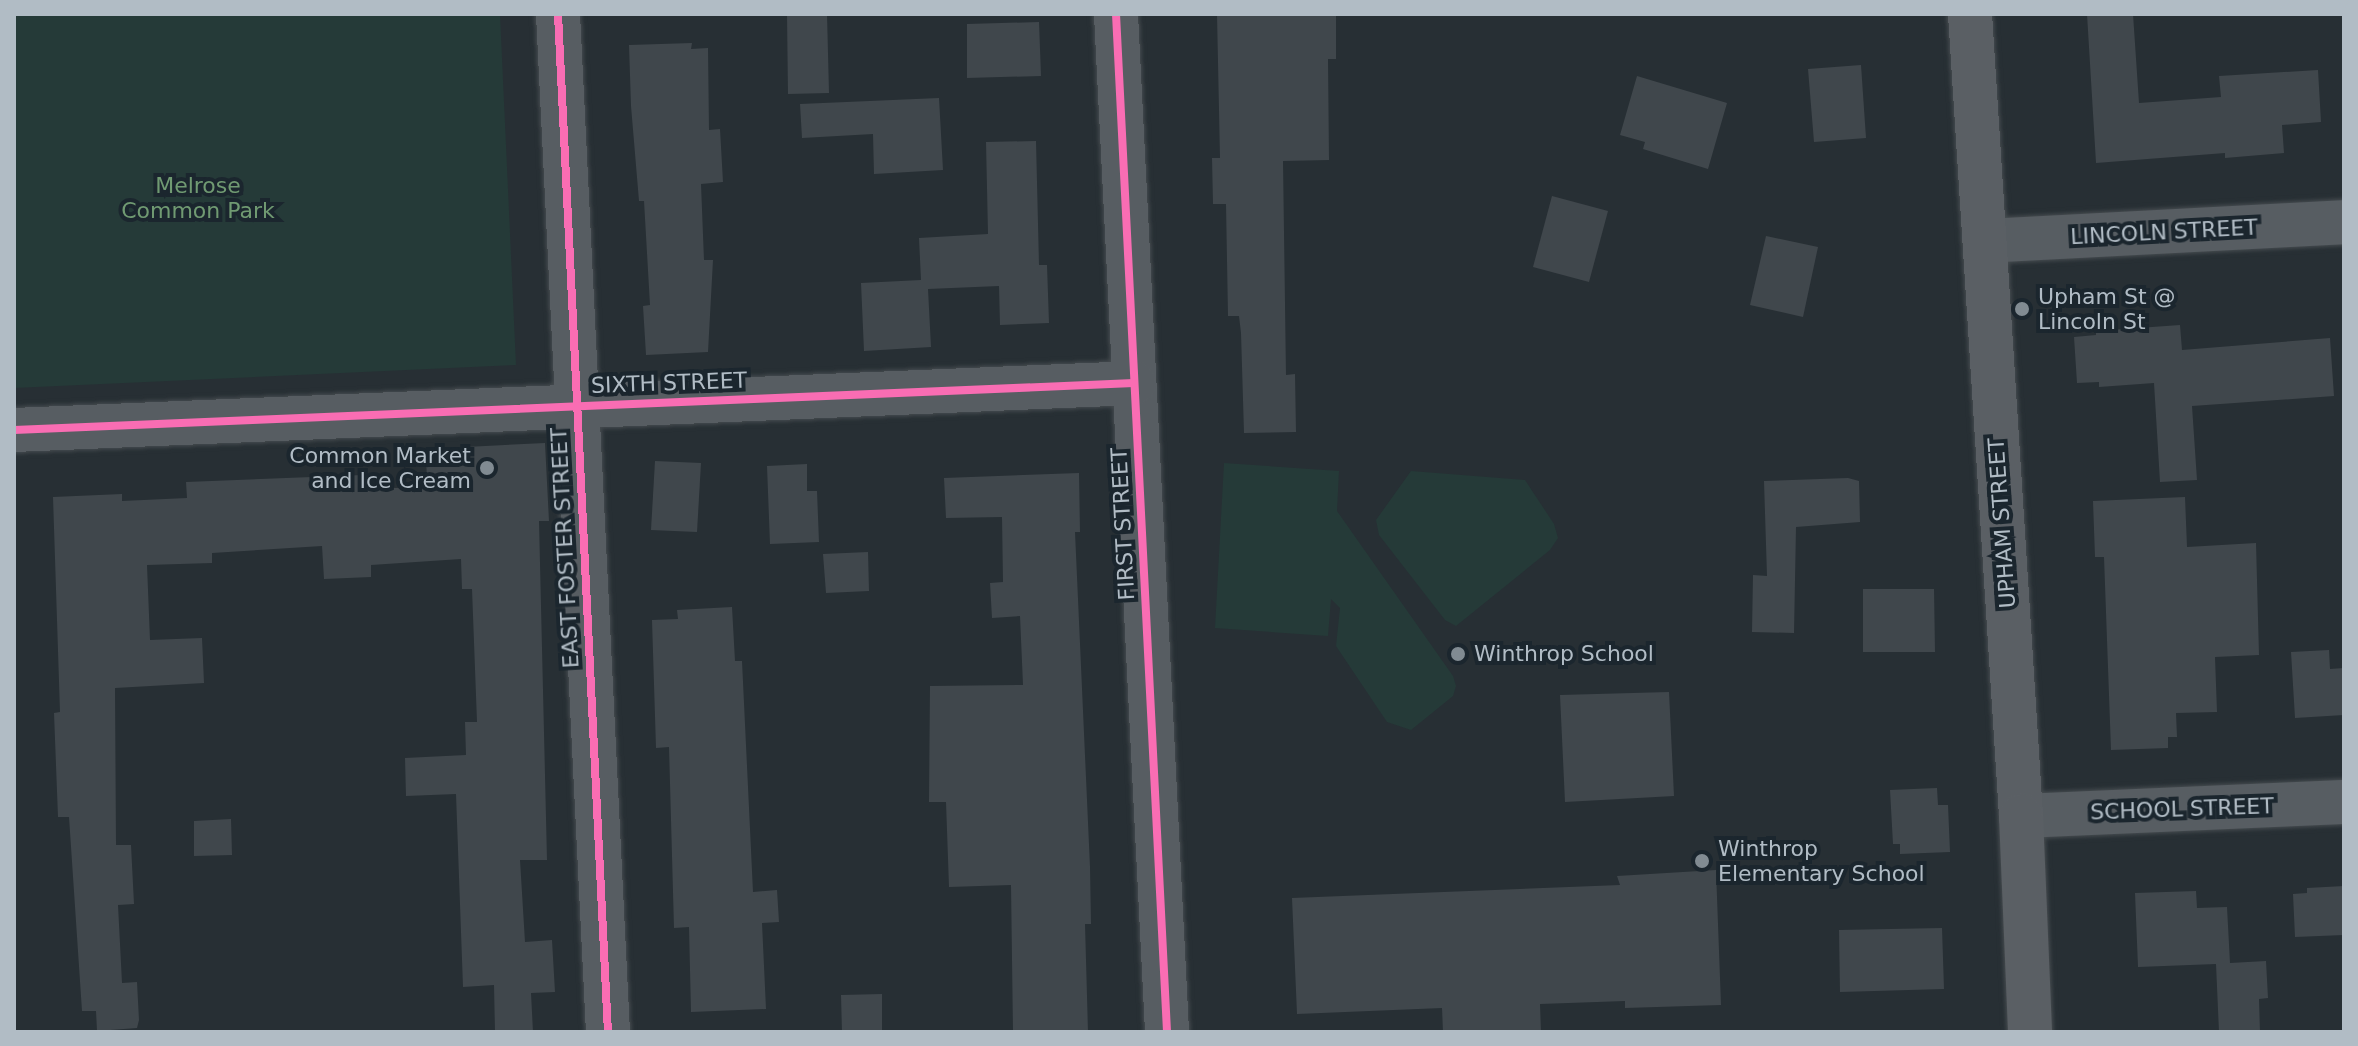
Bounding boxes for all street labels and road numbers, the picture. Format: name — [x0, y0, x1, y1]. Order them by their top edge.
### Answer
street label: LINCOLN STREET — [2070, 214, 2258, 250]
street label: SIXTH STREET — [591, 367, 747, 399]
street label: EAST FOSTER STREET — [546, 427, 584, 669]
street label: UPHAM STREET — [1983, 437, 2021, 609]
street label: FIRST STREET — [1106, 447, 1140, 601]
street label: SCHOOL STREET — [2090, 793, 2274, 825]

